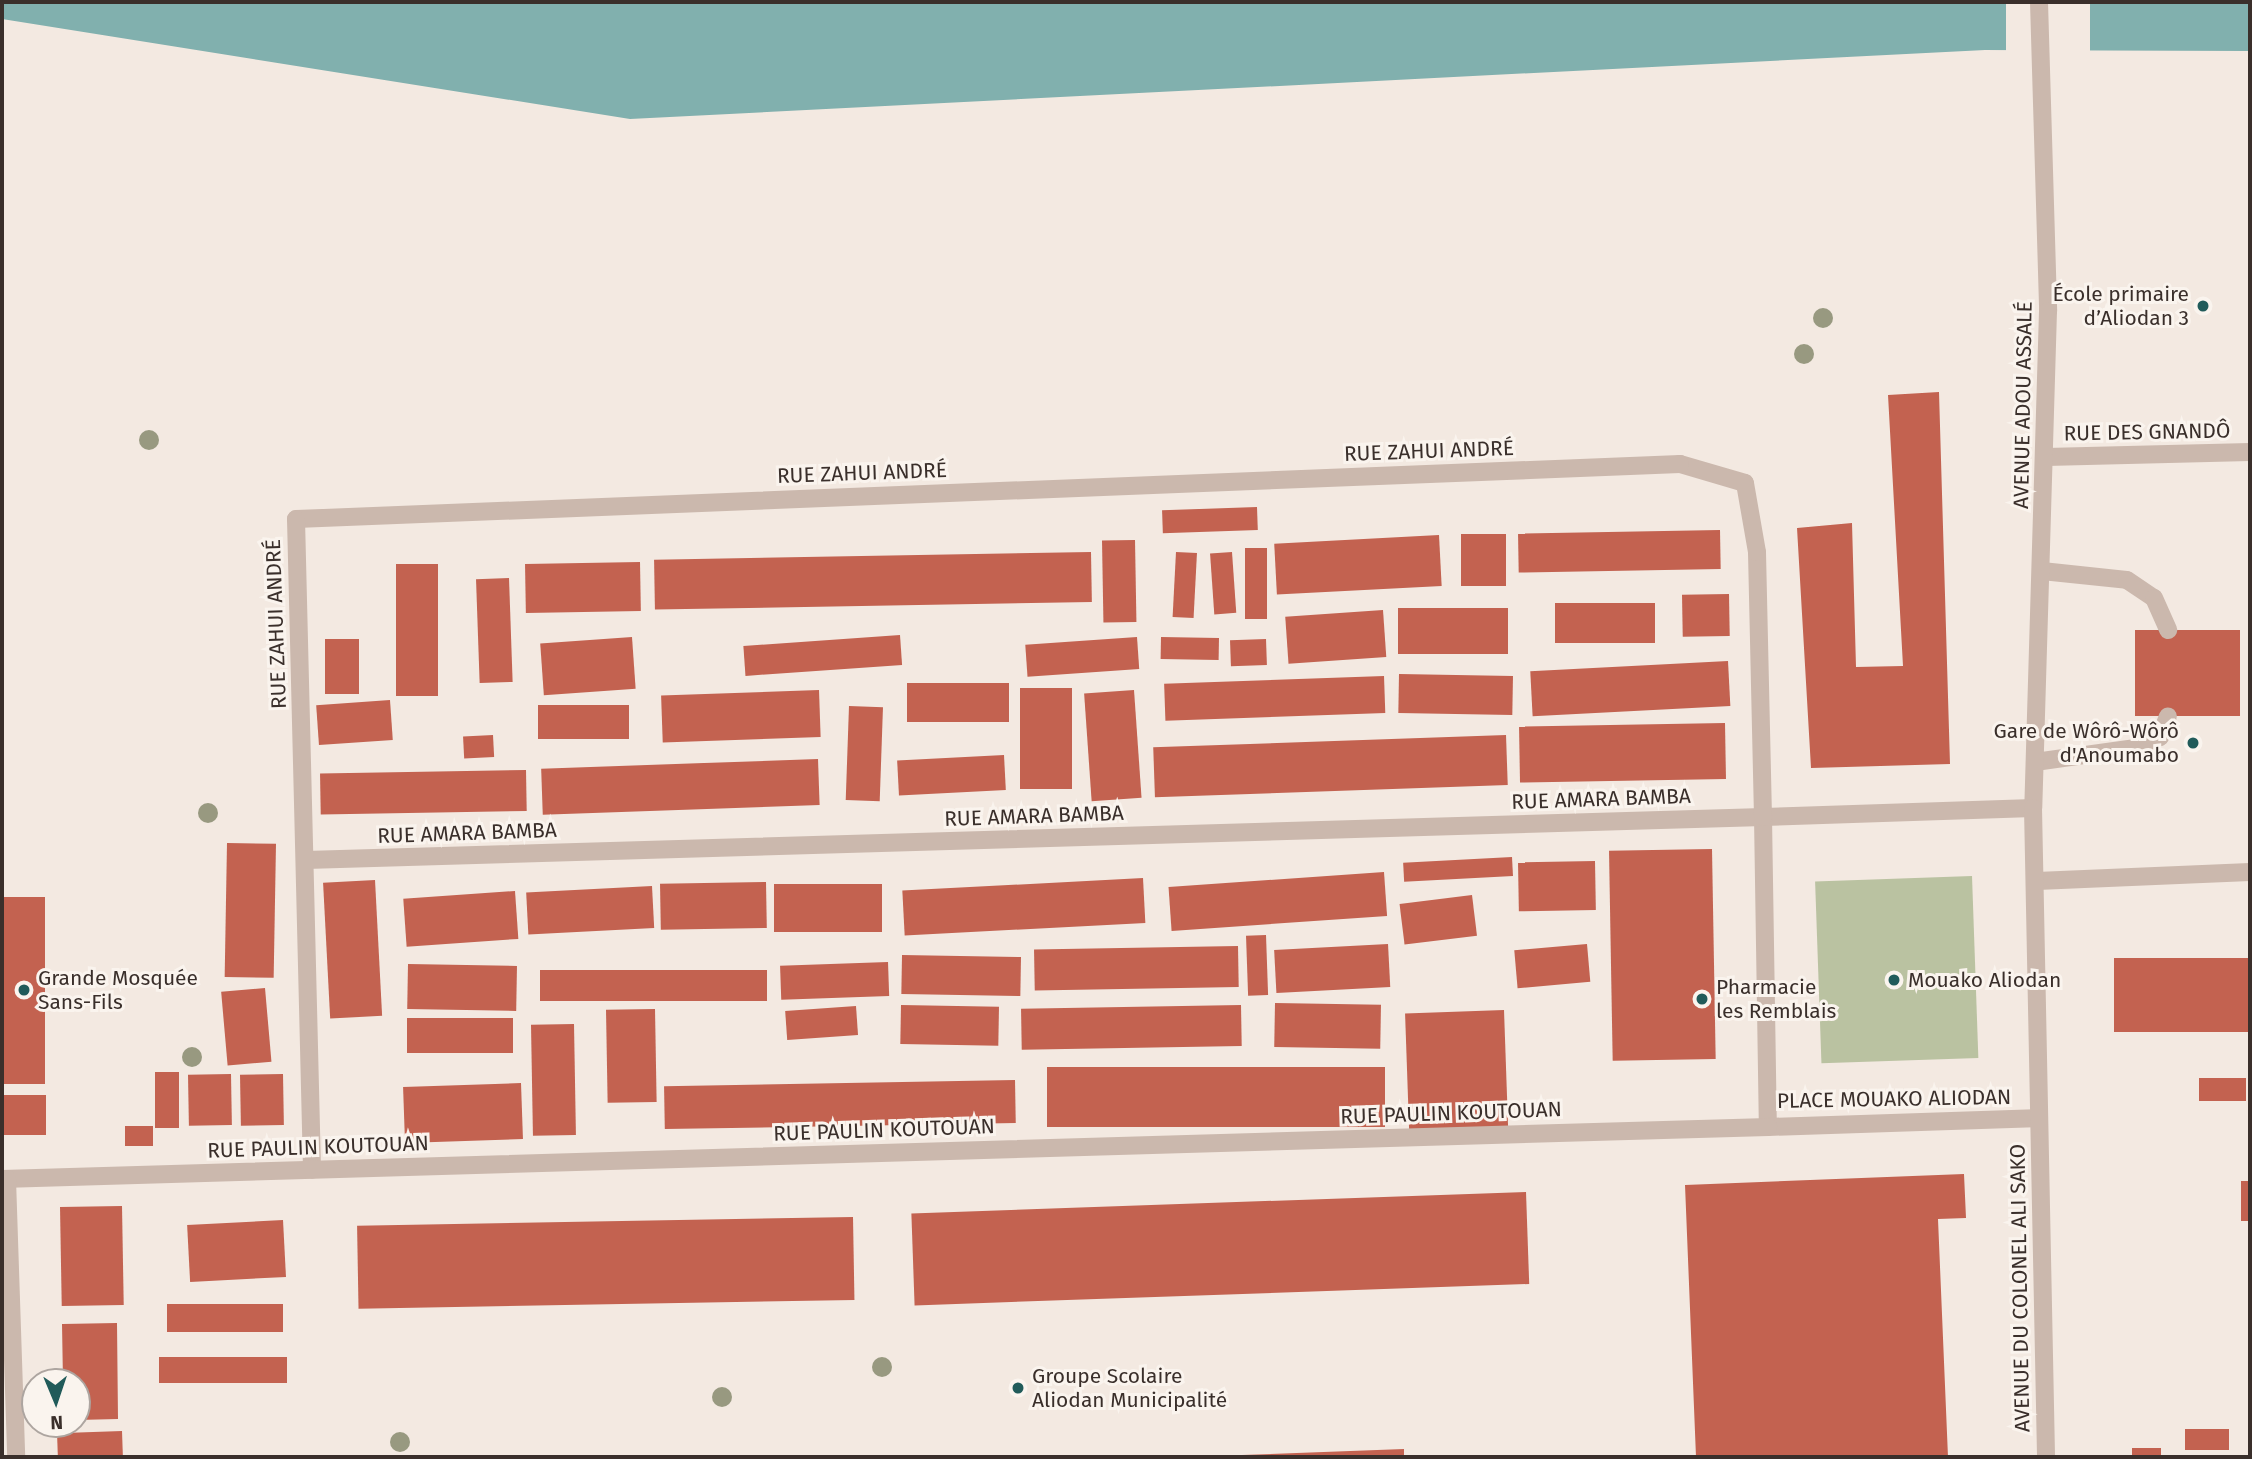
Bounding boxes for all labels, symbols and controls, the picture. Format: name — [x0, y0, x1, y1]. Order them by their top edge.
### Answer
place label: École primaire d’Aliodan 3 — [2052, 281, 2189, 331]
marker: École primaire d’Aliodan 3 — [2195, 298, 2211, 314]
street label: AVENUE ADOU ASSALÉ — [2009, 301, 2037, 509]
street label: RUE DES GNANDÔ — [2063, 418, 2231, 446]
street label: RUE ZAHUI ANDRÉ — [1344, 435, 1514, 467]
street label: RUE ZAHUI ANDRÉ — [777, 457, 947, 489]
street label: RUE ZAHUI ANDRÉ — [260, 539, 292, 709]
place label: Gare de Wôrô-Wôrô d'Anoumabo — [1994, 718, 2179, 768]
marker: Gare de Wôrô-Wôrô d'Anoumabo — [2185, 735, 2201, 751]
street label: RUE AMARA BAMBA — [1511, 783, 1691, 815]
street label: RUE AMARA BAMBA — [944, 800, 1124, 832]
street label: RUE AMARA BAMBA — [377, 817, 557, 849]
place label: Grande Mosquée Sans-Fils — [38, 965, 198, 1015]
place label: Mouako Aliodan — [1908, 967, 2061, 993]
marker: Mouako Aliodan — [1886, 972, 1902, 988]
place label: Pharmacie les Remblais — [1716, 974, 1836, 1024]
marker: Grande Mosquée Sans-Fils — [16, 982, 32, 998]
marker: Pharmacie les Remblais — [1694, 991, 1710, 1007]
street label: PLACE MOUAKO ALIODAN — [1777, 1084, 2011, 1114]
street label: RUE PAULIN KOUTOUAN — [1340, 1097, 1562, 1129]
street label: RUE PAULIN KOUTOUAN — [773, 1114, 995, 1146]
street label: RUE PAULIN KOUTOUAN — [207, 1131, 429, 1163]
street label: AVENUE DU COLONEL ALI SAKO — [2005, 1144, 2035, 1432]
place label: Groupe Scolaire Aliodan Municipalité — [1032, 1363, 1227, 1413]
north arrow — [21, 1368, 91, 1438]
marker: Groupe Scolaire Aliodan Municipalité — [1010, 1380, 1026, 1396]
text: N — [50, 1411, 63, 1434]

